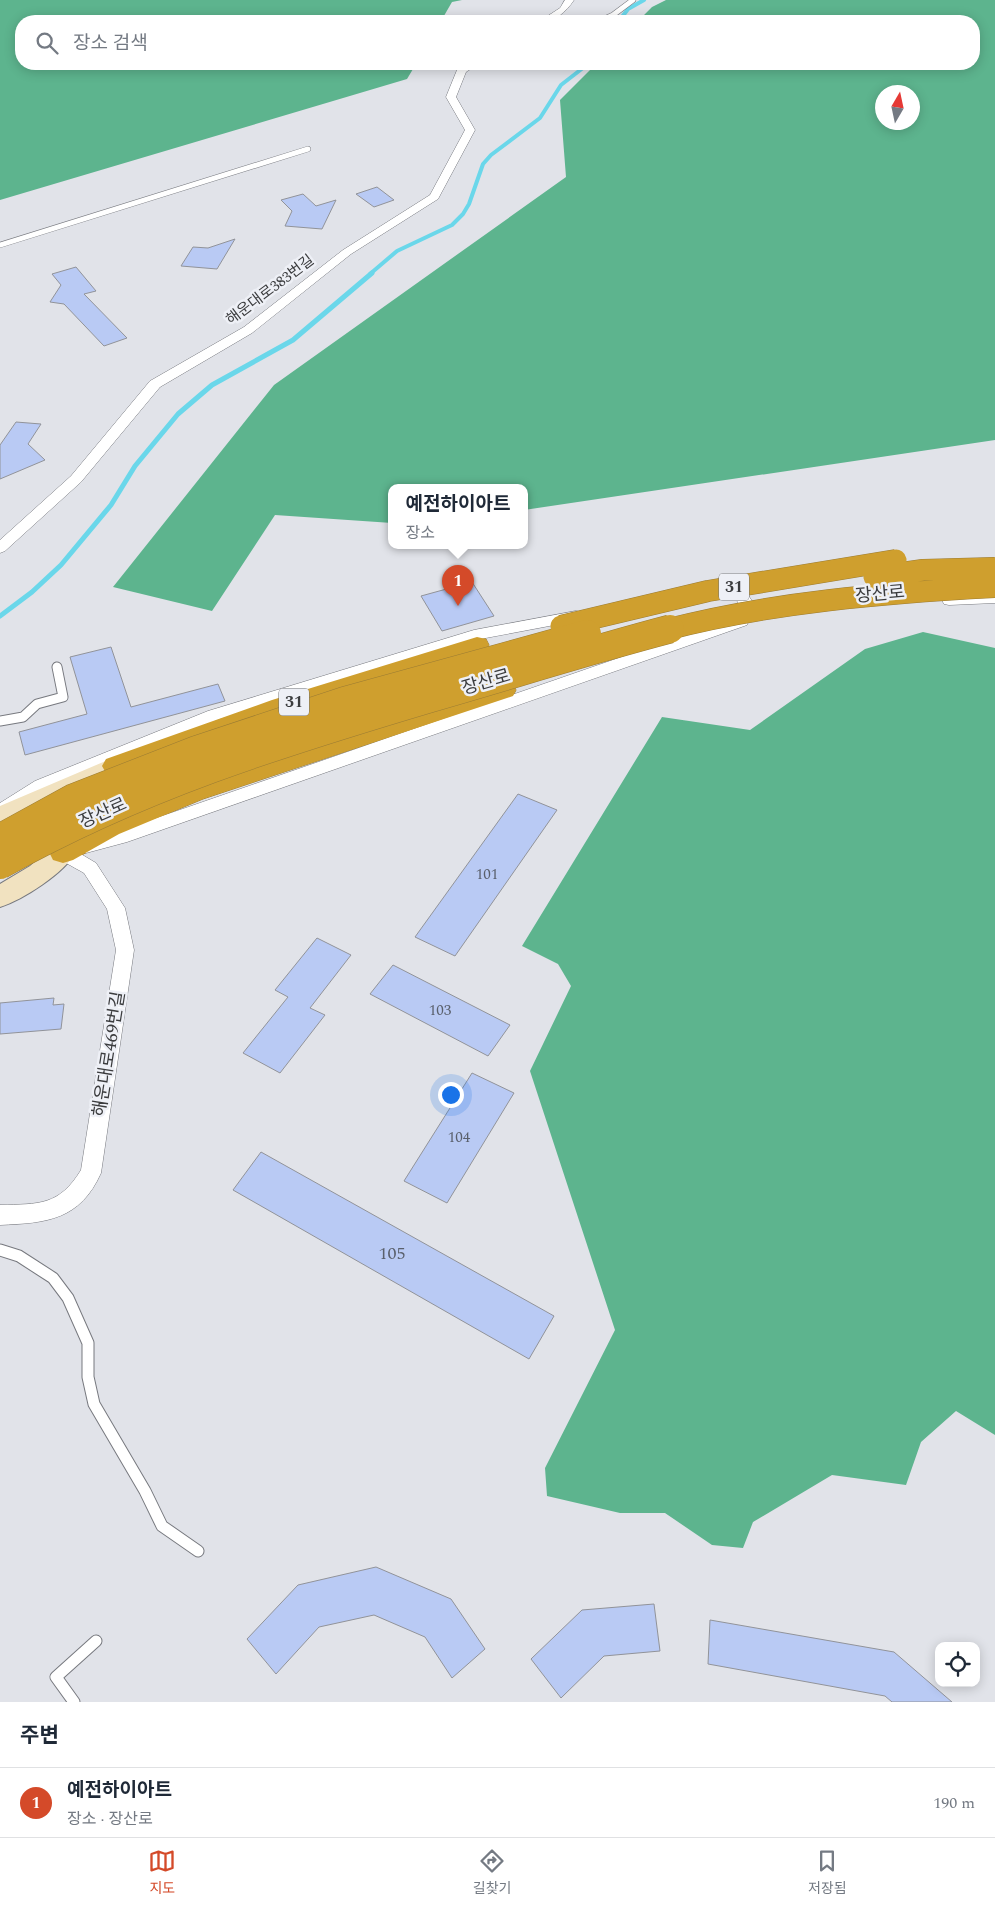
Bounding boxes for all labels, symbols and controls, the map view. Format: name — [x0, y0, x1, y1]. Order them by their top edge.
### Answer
search box — [15, 15, 980, 70]
icon: search — [33, 29, 61, 57]
text: 장소 검색 — [73, 29, 148, 58]
north arrow — [875, 85, 920, 130]
street label: 해운대로383번길 — [221, 249, 319, 331]
popup — [388, 484, 528, 549]
text: 예전하이아트 — [406, 490, 510, 519]
text: 장소 — [406, 521, 435, 545]
pin: 1 — [442, 565, 474, 606]
road number: 31 — [719, 574, 749, 600]
street label: 장산로 — [854, 578, 906, 610]
street label: 장산로 — [458, 662, 514, 702]
road number: 31 — [279, 689, 309, 716]
street label: 장산로 — [75, 791, 131, 835]
house number: 101 — [476, 863, 498, 886]
street label: 해운대로469번길 — [86, 989, 132, 1119]
house number: 103 — [429, 999, 452, 1022]
your location — [438, 1082, 464, 1108]
house number: 104 — [448, 1126, 471, 1149]
house number: 105 — [379, 1240, 406, 1267]
map controls — [935, 1642, 980, 1687]
button: locate — [935, 1642, 980, 1687]
text: 주변 — [20, 1720, 59, 1752]
text: 예전하이아트 — [67, 1776, 172, 1805]
text: 1 — [32, 1791, 40, 1815]
text: 190 m — [933, 1791, 975, 1815]
text: 장소 · 장산로 — [67, 1807, 153, 1831]
tab: 지도 — [148, 1847, 176, 1899]
tab: 길찾기 — [473, 1847, 511, 1899]
tab: 저장됨 — [808, 1847, 847, 1899]

